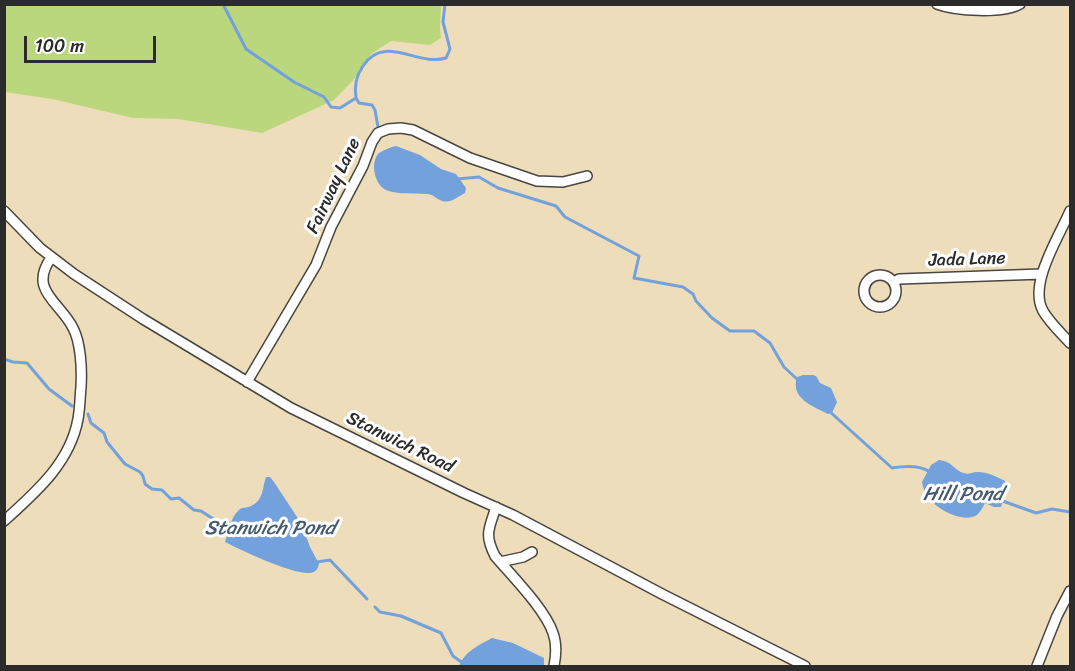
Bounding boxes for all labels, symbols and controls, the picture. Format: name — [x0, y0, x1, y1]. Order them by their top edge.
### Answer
scale bar — [27, 24, 159, 62]
text: 100 m — [35, 30, 84, 62]
street label: Fairway Lane — [302, 135, 366, 237]
street label: Jada Lane — [928, 248, 1006, 272]
street label: Stanwich Road — [343, 408, 457, 478]
water label: Hill Pond — [923, 483, 1003, 507]
water label: Stanwich Pond — [205, 517, 335, 541]

